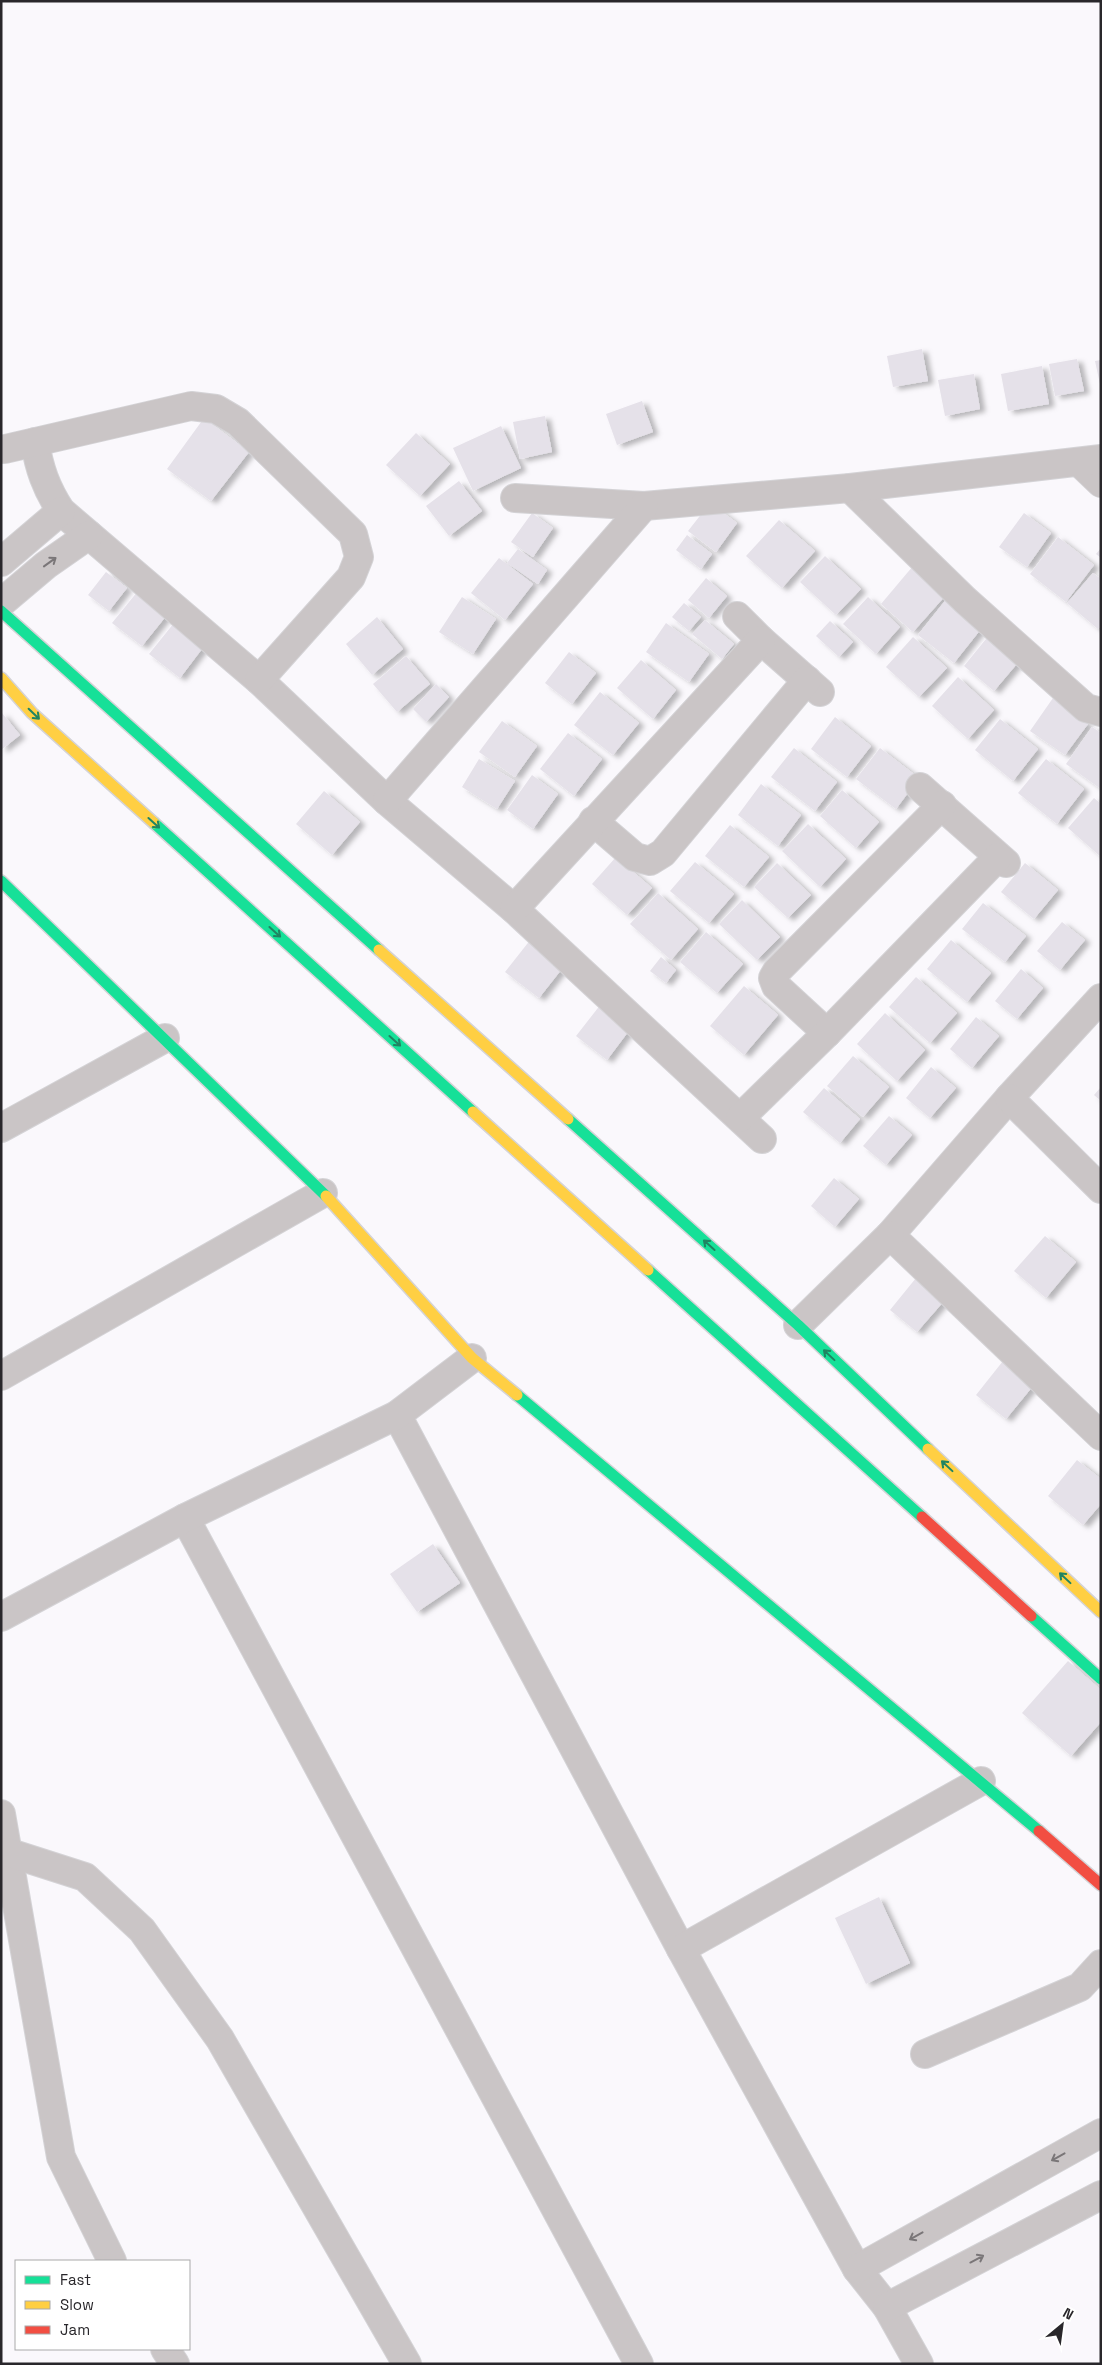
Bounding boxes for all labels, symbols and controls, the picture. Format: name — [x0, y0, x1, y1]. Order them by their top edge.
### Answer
one-way arrow — [43, 557, 57, 567]
one-way arrow — [28, 708, 40, 720]
one-way arrow — [148, 817, 161, 829]
one-way arrow — [268, 926, 281, 938]
one-way arrow — [389, 1035, 402, 1047]
one-way arrow — [703, 1240, 716, 1251]
one-way arrow — [823, 1349, 836, 1361]
one-way arrow — [941, 1460, 954, 1472]
one-way arrow — [1059, 1572, 1072, 1584]
one-way arrow — [1051, 2152, 1066, 2162]
one-way arrow — [909, 2231, 924, 2241]
one-way arrow — [969, 2254, 984, 2264]
legend — [15, 2260, 190, 2350]
text: Fast — [60, 2270, 91, 2289]
text: Slow — [60, 2295, 94, 2314]
north arrow — [1037, 2300, 1087, 2350]
text: N — [1060, 2303, 1077, 2324]
text: Jam — [60, 2320, 90, 2339]

